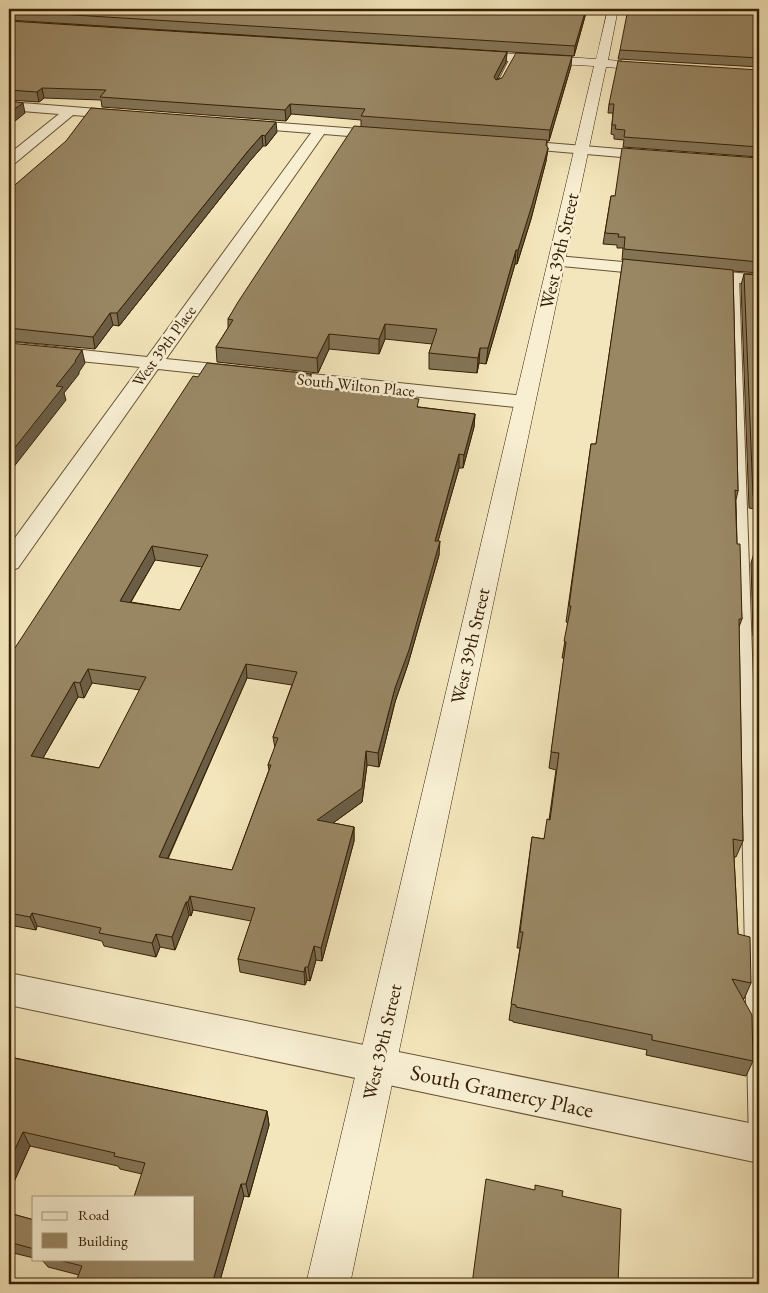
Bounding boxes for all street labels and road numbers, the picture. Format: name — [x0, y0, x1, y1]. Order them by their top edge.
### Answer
street label: West 39th Street — [534, 190, 584, 311]
street label: West 39th Place — [127, 301, 201, 391]
street label: South Wilton Place — [296, 368, 416, 402]
street label: West 39th Street — [445, 585, 495, 706]
street label: West 39th Street — [357, 981, 407, 1102]
street label: South Gramercy Place — [408, 1057, 597, 1125]

